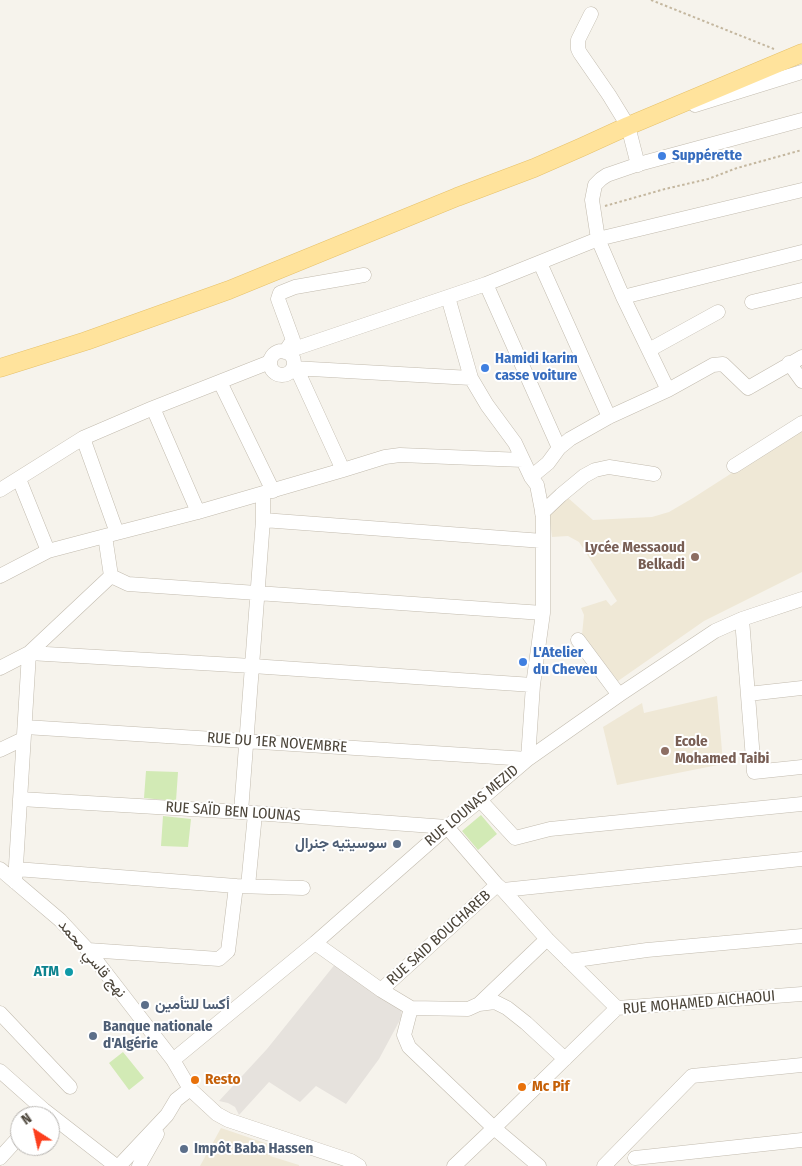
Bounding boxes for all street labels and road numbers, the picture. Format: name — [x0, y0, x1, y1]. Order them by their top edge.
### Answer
street label: RUE DU 1ER NOVEMBRE — [206, 729, 348, 757]
street label: RUE LOUNAS MEZID — [421, 762, 523, 850]
street label: RUE SAÏD BEN LOUNAS — [165, 798, 301, 826]
street label: RUE SAID BOUCHAREB — [383, 887, 495, 989]
street label: نهج قاسي محمد — [54, 916, 130, 1002]
street label: RUE MOHAMED AICHAOUI — [622, 987, 776, 1019]

